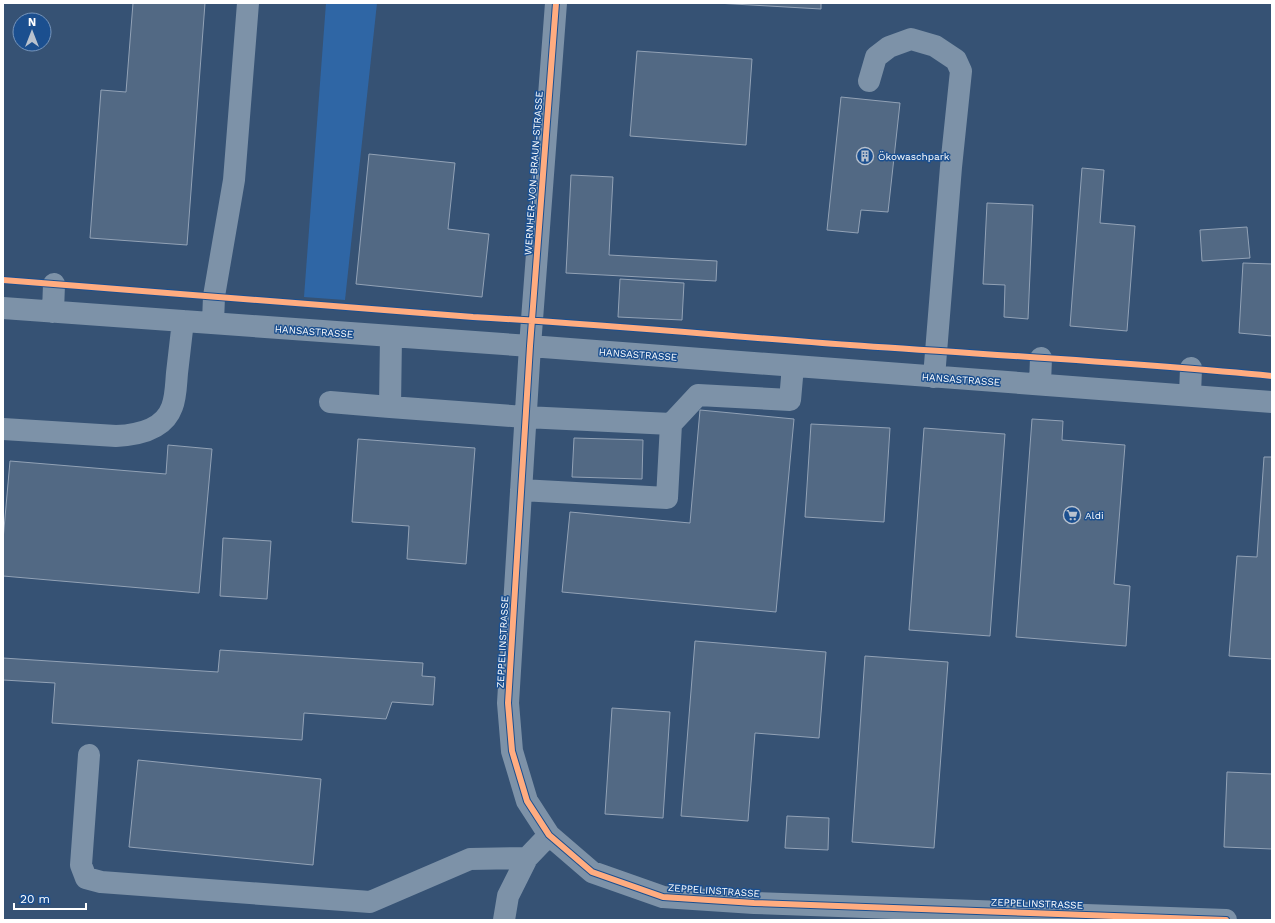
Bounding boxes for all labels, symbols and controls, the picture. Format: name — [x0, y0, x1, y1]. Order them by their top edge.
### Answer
north arrow — [12, 12, 52, 52]
text: N — [28, 16, 36, 29]
street label: WERNHER-VON-BRAUN-STRASSE — [522, 91, 545, 255]
building icon: Ökowaschpark — [855, 146, 875, 166]
place label: Ökowaschpark — [878, 151, 950, 162]
street label: HANSASTRASSE — [274, 323, 354, 340]
street label: HANSASTRASSE — [598, 346, 678, 363]
street label: HANSASTRASSE — [921, 371, 1001, 388]
supermarket icon: Aldi — [1062, 505, 1082, 525]
place label: Aldi — [1085, 510, 1104, 521]
street label: ZEPPELINSTRASSE — [495, 596, 510, 688]
street label: ZEPPELINSTRASSE — [668, 882, 760, 899]
scale bar — [14, 885, 86, 911]
text: 20 m — [20, 892, 50, 906]
street label: ZEPPELINSTRASSE — [991, 896, 1083, 911]

